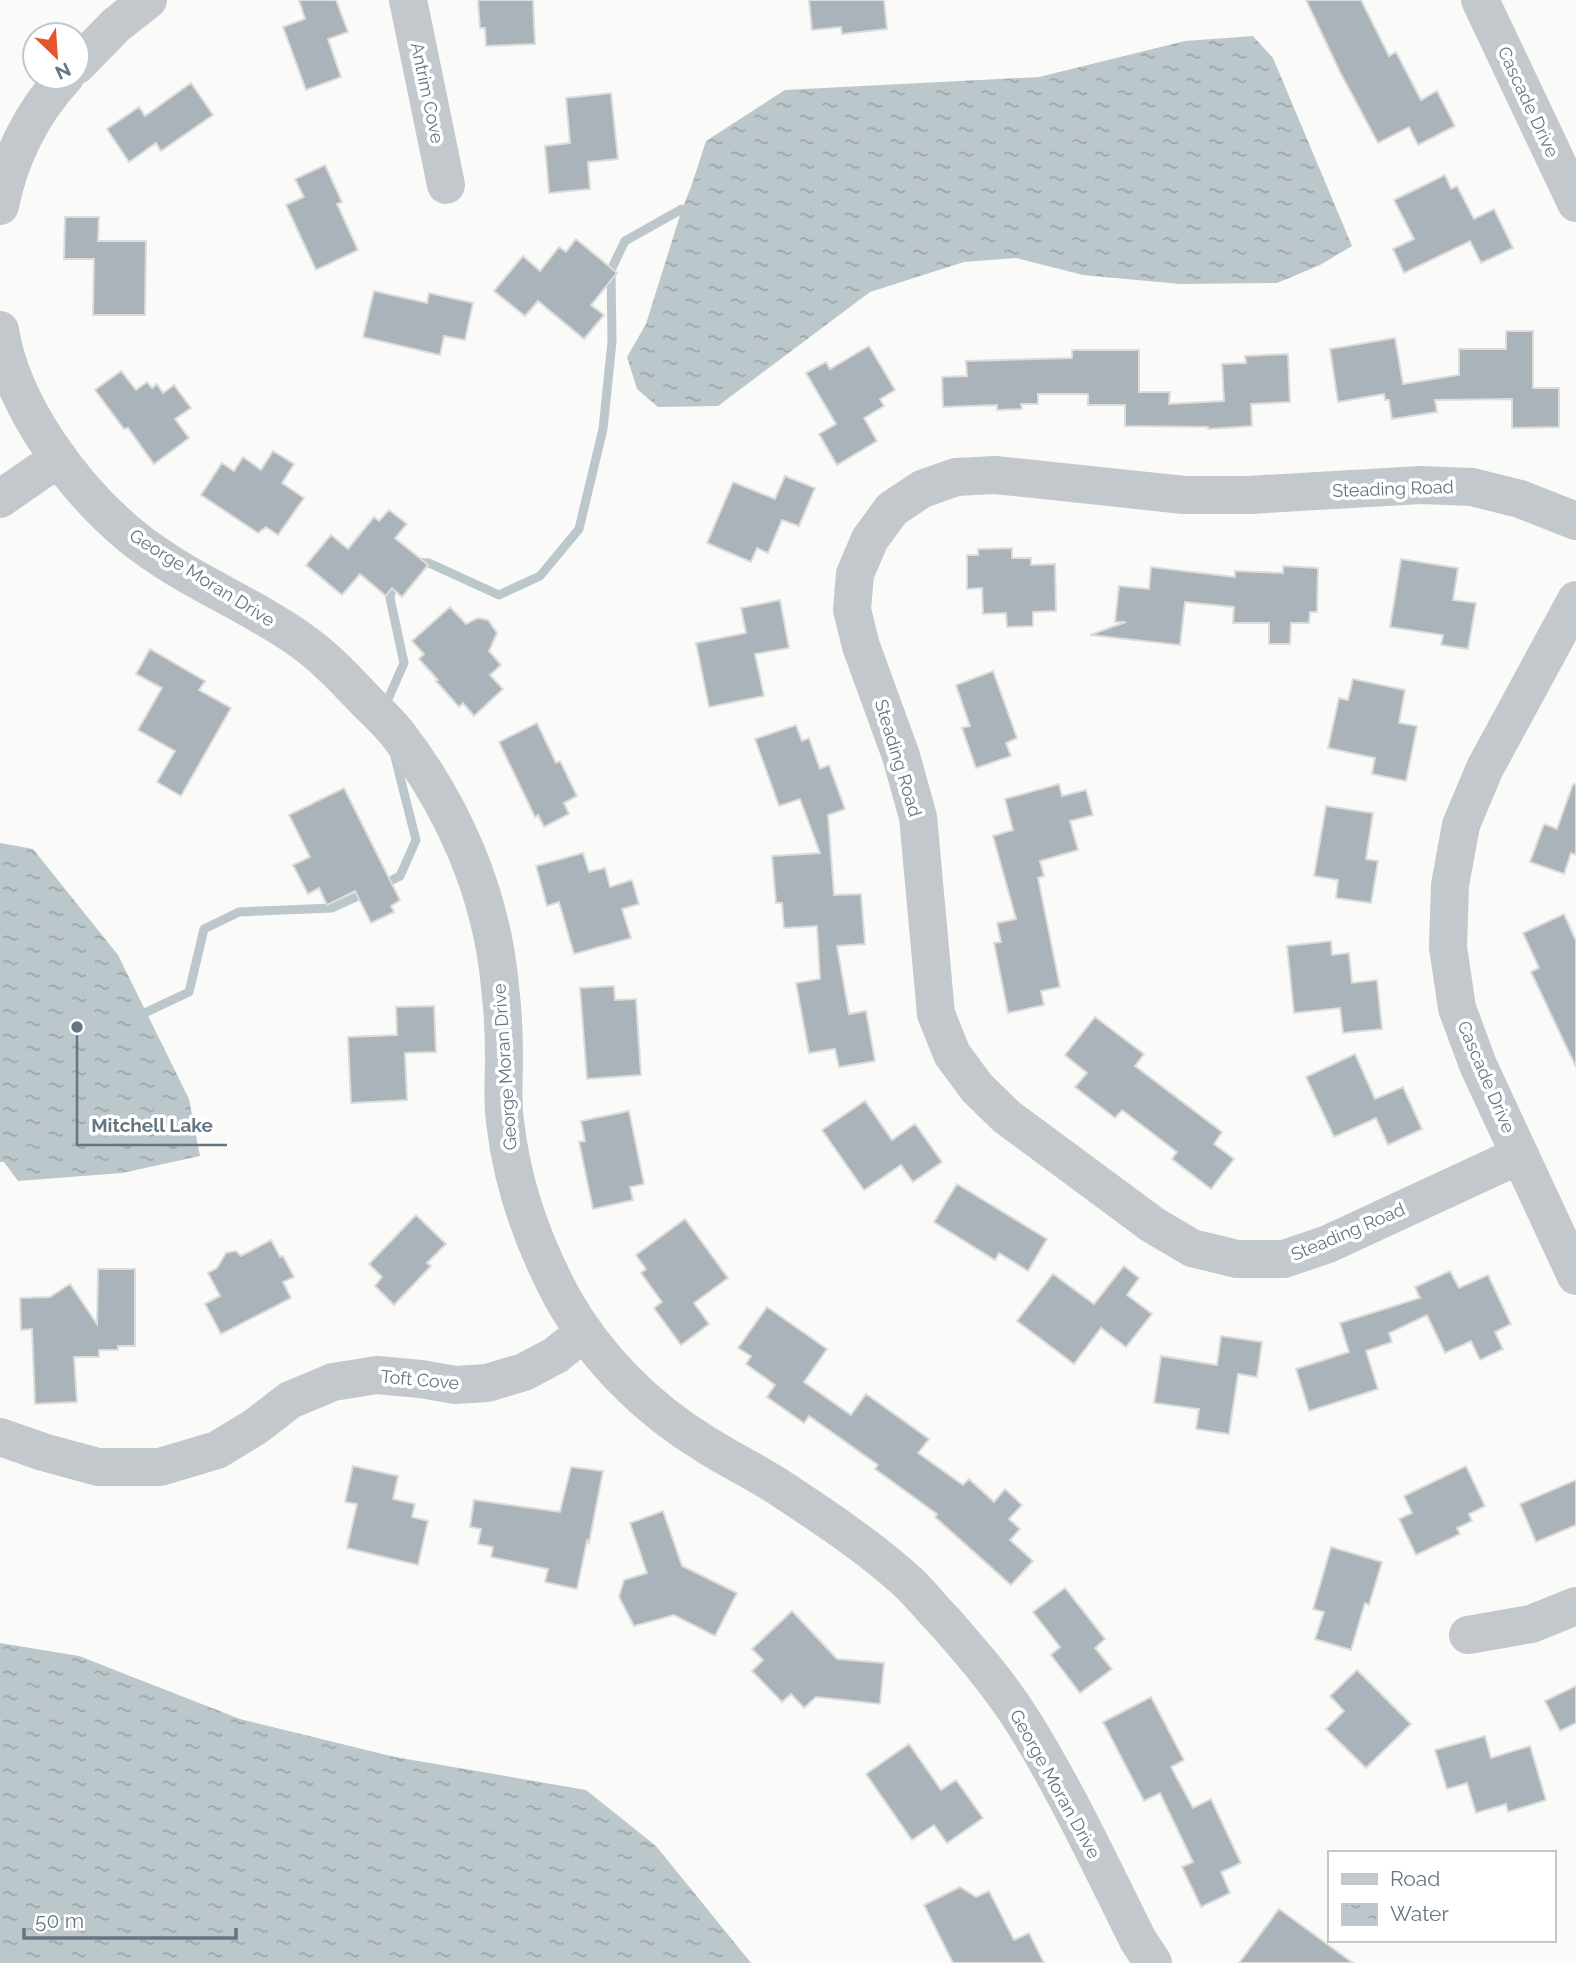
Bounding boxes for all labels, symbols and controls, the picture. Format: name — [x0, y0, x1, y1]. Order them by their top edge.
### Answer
north arrow — [21, 21, 91, 91]
street label: Antrim Cove — [407, 41, 449, 146]
street label: Cascade Drive — [1494, 43, 1563, 161]
text: N — [52, 58, 74, 84]
street label: Steading Road — [1332, 476, 1454, 501]
street label: George Moran Drive — [126, 524, 279, 631]
street label: Steading Road — [871, 697, 926, 819]
street label: George Moran Drive — [488, 983, 521, 1151]
street label: Cascade Drive — [1453, 1018, 1520, 1136]
callout: Mitchell Lake — [77, 1105, 227, 1145]
text: Mitchell Lake — [91, 1114, 213, 1136]
street label: Steading Road — [1288, 1198, 1408, 1265]
street label: Toft Cove — [380, 1366, 461, 1393]
street label: George Moran Drive — [1006, 1706, 1105, 1862]
legend — [1328, 1851, 1555, 1942]
text: Road — [1390, 1866, 1440, 1891]
scale bar — [24, 1896, 236, 1940]
text: Water — [1390, 1901, 1449, 1926]
text: 50 m — [35, 1908, 84, 1933]

